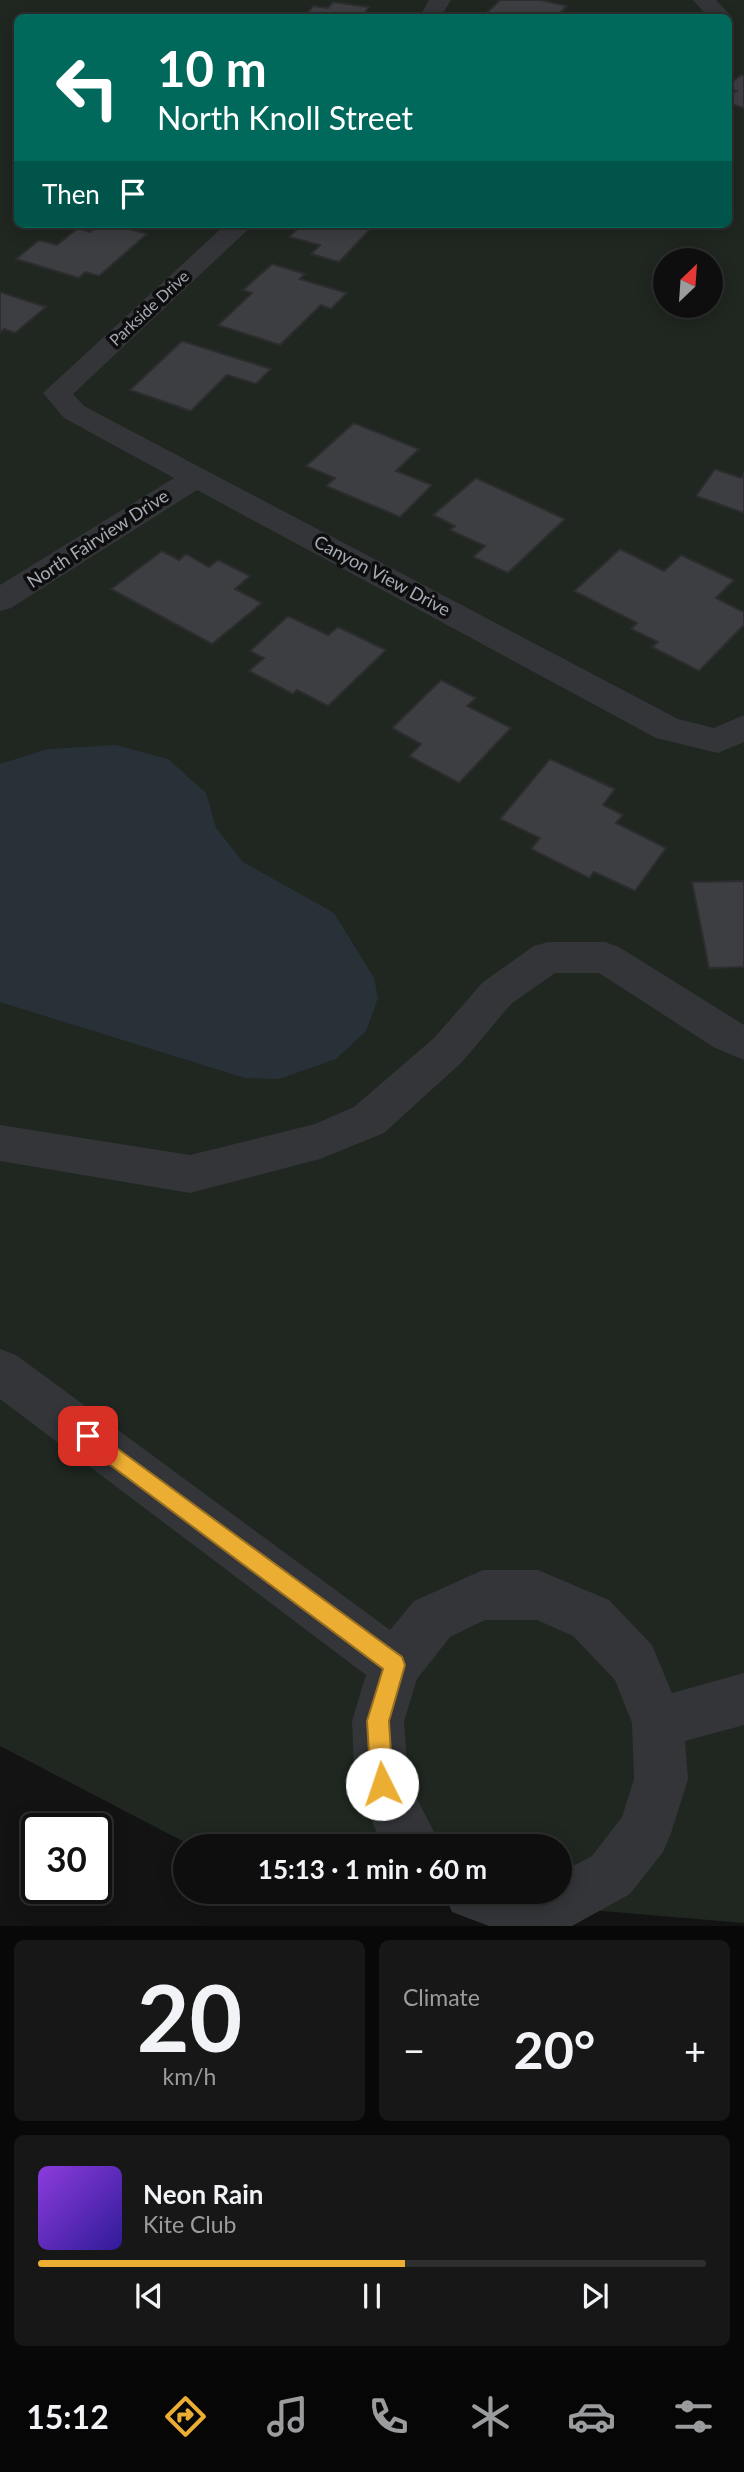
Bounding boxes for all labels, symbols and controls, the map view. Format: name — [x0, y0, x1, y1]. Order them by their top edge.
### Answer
text: 10 m — [157, 39, 267, 97]
icon: left — [42, 42, 133, 133]
text: North Knoll Street — [157, 98, 413, 137]
icon: arrive — [114, 175, 152, 213]
text: Then — [42, 178, 100, 210]
north arrow — [653, 248, 723, 318]
map controls — [653, 248, 723, 318]
street label: Parkside Drive — [105, 266, 192, 349]
street label: North Fairview Drive — [23, 484, 172, 592]
street label: Canyon View Drive — [311, 530, 454, 620]
pin — [58, 1406, 118, 1466]
icon: arrive — [69, 1417, 107, 1455]
position arrow — [345, 1747, 419, 1821]
speed limit sign: 30 — [21, 1813, 112, 1904]
text: 15:13 · 1 min · 60 m — [258, 1853, 487, 1885]
text: 20 — [137, 1962, 242, 2071]
text: Climate — [403, 1983, 480, 2011]
text: 20° — [514, 2018, 595, 2080]
text: − — [403, 2027, 425, 2073]
text: + — [684, 2027, 706, 2073]
text: km/h — [163, 2062, 216, 2090]
text: Neon Rain — [143, 2178, 263, 2210]
text: Kite Club — [143, 2210, 236, 2238]
icon: previous — [130, 2277, 168, 2315]
icon: pause — [353, 2277, 391, 2315]
icon: next — [576, 2277, 614, 2315]
icon: directions — [161, 2392, 210, 2441]
icon: music — [263, 2392, 312, 2441]
icon: phone — [364, 2392, 413, 2441]
icon: climate — [466, 2392, 515, 2441]
icon: car — [567, 2392, 616, 2441]
icon: filters — [669, 2392, 718, 2441]
text: 15:12 — [26, 2397, 109, 2436]

